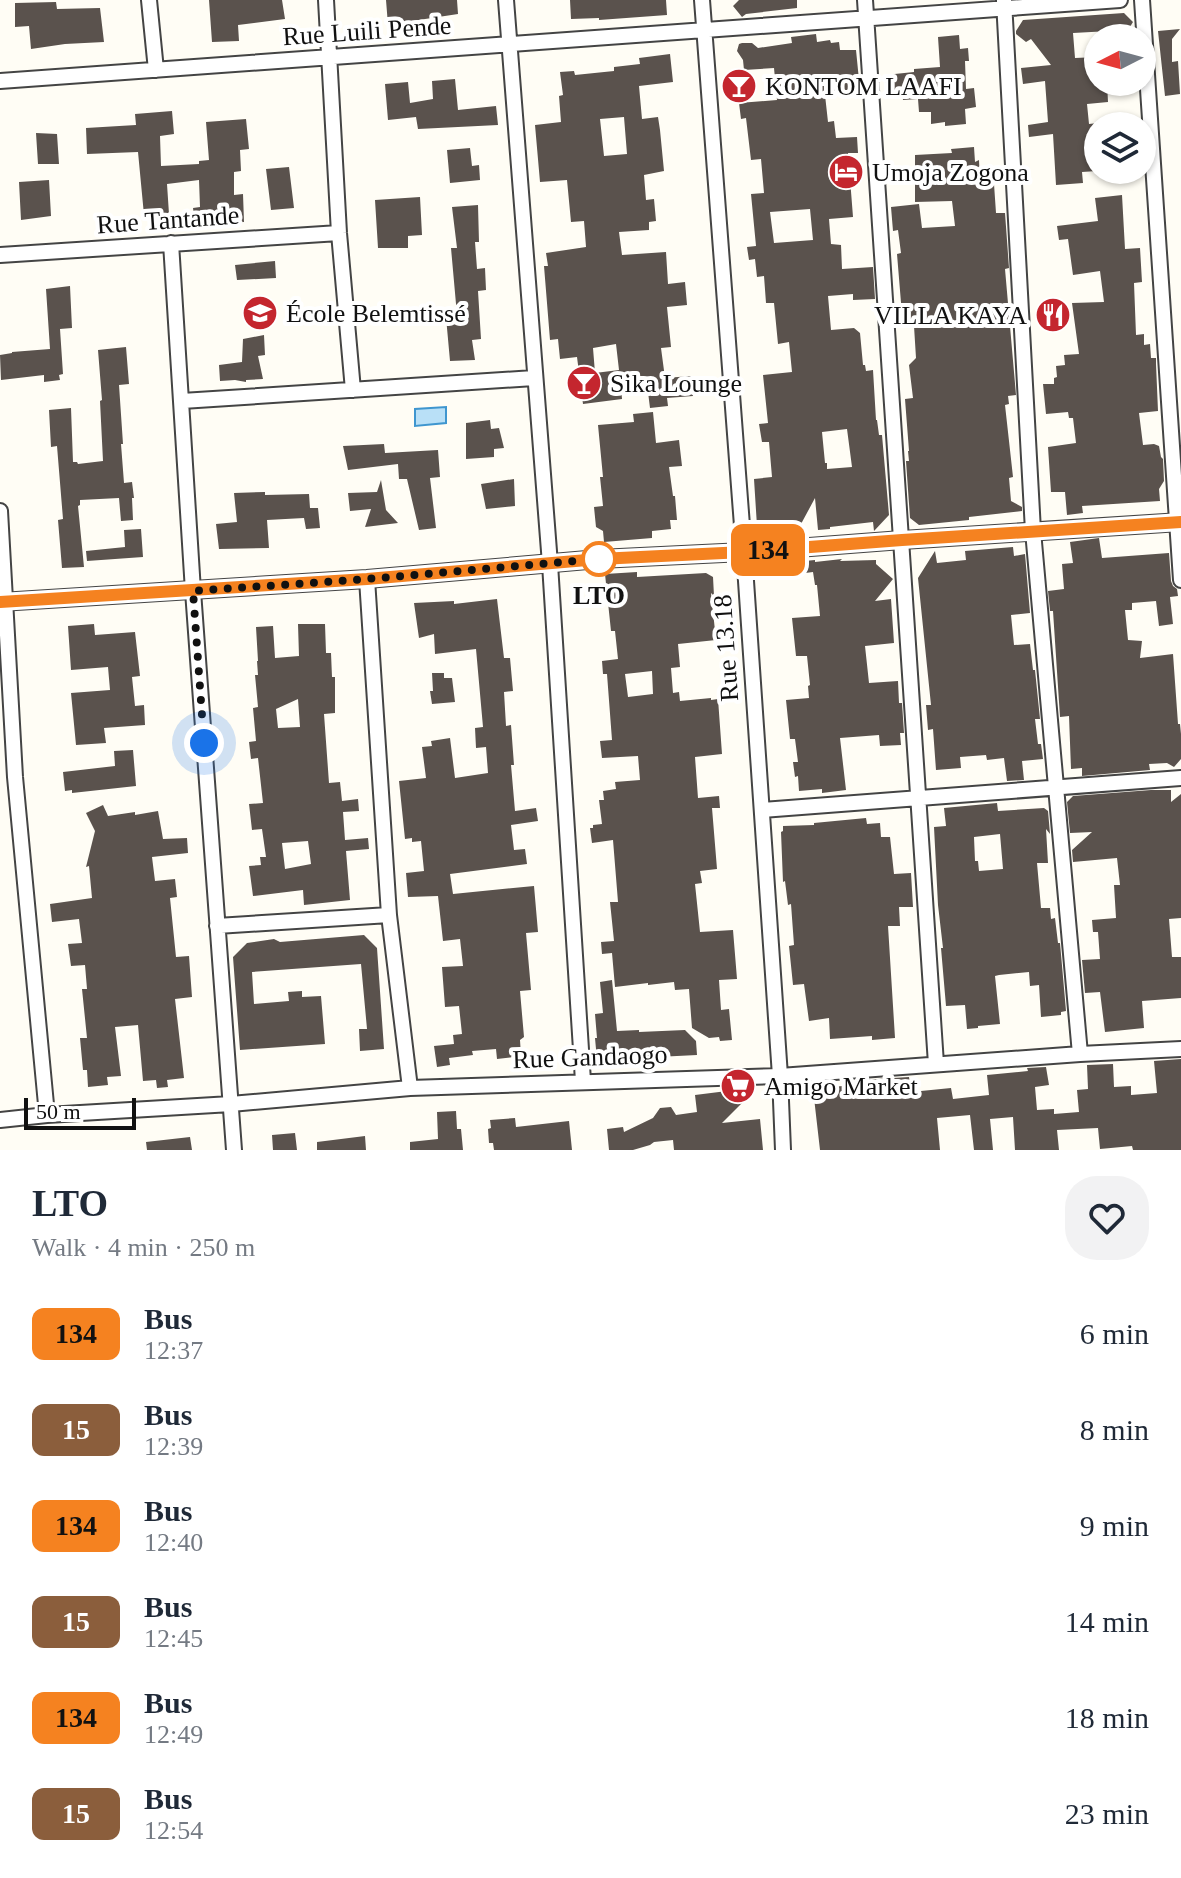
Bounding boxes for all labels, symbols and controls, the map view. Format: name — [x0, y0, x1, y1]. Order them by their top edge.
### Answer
street label: Rue Luili Pende — [282, 11, 452, 51]
north arrow — [1084, 24, 1156, 96]
map controls — [1084, 24, 1156, 184]
bar icon: KONTOM LAAFI — [720, 67, 758, 105]
place label: KONTOM LAAFI — [765, 72, 962, 101]
button: layers — [1084, 112, 1156, 184]
hotel icon: Umoja Zogona — [827, 153, 865, 191]
place label: Umoja Zogona — [872, 158, 1029, 187]
street label: Rue Tantande — [96, 201, 240, 239]
school or university icon: École Belemtissé — [241, 294, 279, 332]
restaurant icon: VILLA KAYA — [1034, 296, 1072, 334]
place label: École Belemtissé — [286, 299, 466, 328]
place label: VILLA KAYA — [874, 301, 1027, 330]
bar icon: Sika Lounge — [565, 364, 603, 402]
place label: Sika Lounge — [610, 369, 742, 398]
line badge: 134 — [722, 524, 814, 576]
text: 134 — [747, 534, 789, 565]
marker: LTO — [582, 542, 616, 576]
place label: LTO — [573, 581, 625, 610]
street label: Rue 13.18 — [708, 594, 744, 702]
your location — [184, 723, 224, 763]
street label: Rue Gandaogo — [512, 1040, 668, 1074]
supermarket icon: Amigo Market — [719, 1067, 757, 1105]
place label: Amigo Market — [764, 1072, 919, 1101]
scale bar — [24, 1094, 136, 1130]
text: 50 m — [36, 1099, 81, 1124]
button: heart — [1065, 1176, 1149, 1260]
text: LTO — [32, 1182, 108, 1224]
text: Walk · 4 min · 250 m — [32, 1233, 255, 1262]
text: Bus — [144, 1302, 192, 1335]
text: 6 min — [1080, 1317, 1149, 1350]
text: 134 — [55, 1318, 97, 1349]
text: 12:37 — [144, 1336, 203, 1365]
text: Bus — [144, 1398, 192, 1431]
text: 8 min — [1080, 1413, 1149, 1446]
text: 15 — [62, 1414, 90, 1445]
text: 12:39 — [144, 1432, 203, 1461]
text: Bus — [144, 1494, 192, 1527]
text: 9 min — [1080, 1509, 1149, 1542]
text: 134 — [55, 1510, 97, 1541]
text: 12:40 — [144, 1528, 203, 1557]
text: Bus — [144, 1590, 192, 1623]
text: 14 min — [1065, 1605, 1149, 1638]
text: 15 — [62, 1606, 90, 1637]
text: 12:45 — [144, 1624, 203, 1653]
text: Bus — [144, 1686, 192, 1719]
text: 18 min — [1065, 1701, 1149, 1734]
text: 134 — [55, 1702, 97, 1733]
text: 12:49 — [144, 1720, 203, 1749]
text: Bus — [144, 1782, 192, 1815]
text: 23 min — [1065, 1797, 1149, 1830]
text: 15 — [62, 1798, 90, 1829]
text: 12:54 — [144, 1816, 203, 1845]

